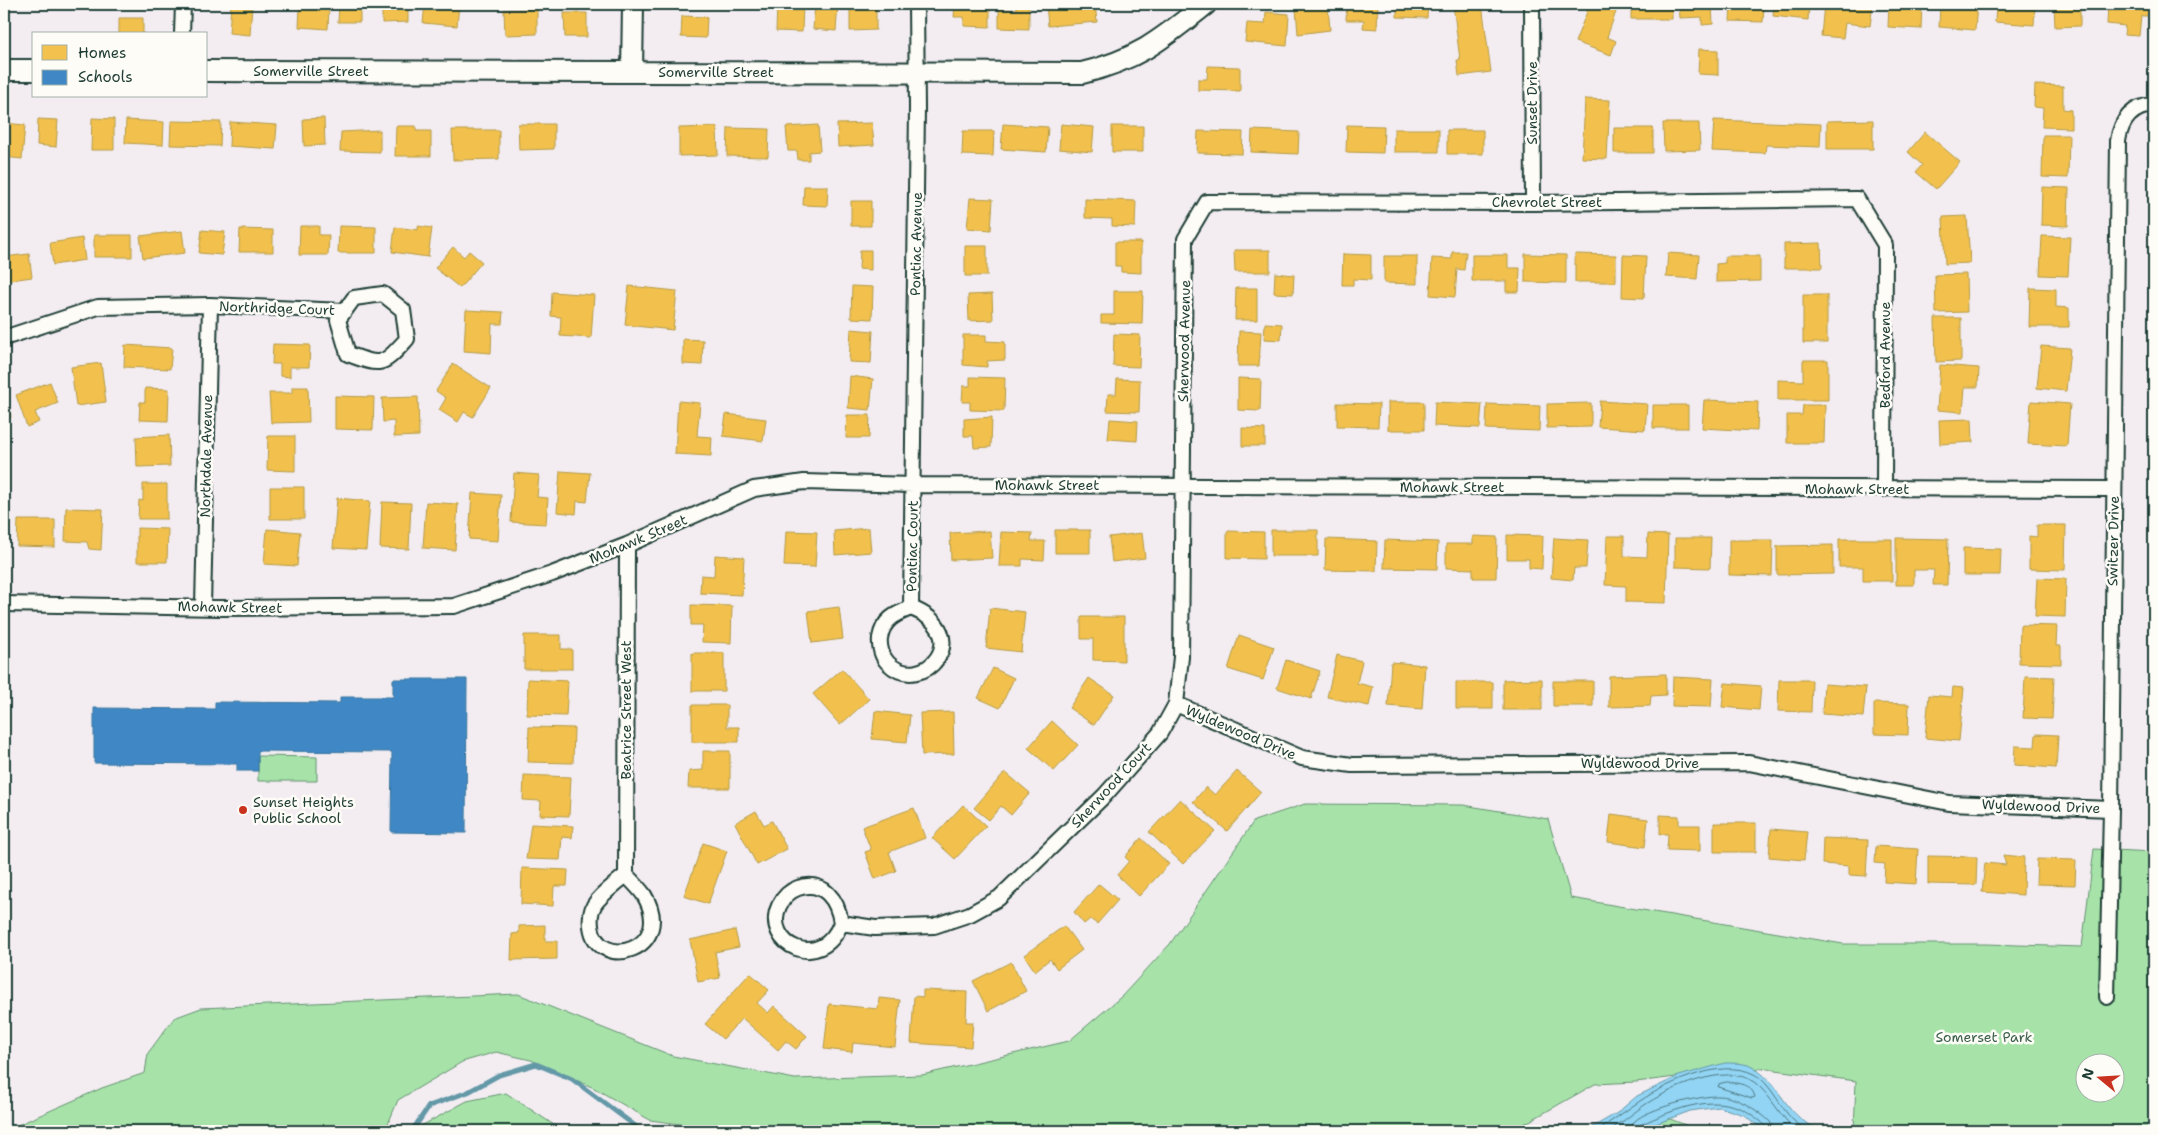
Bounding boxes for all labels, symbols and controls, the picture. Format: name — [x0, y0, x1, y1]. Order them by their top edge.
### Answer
legend — [32, 32, 208, 98]
text: Homes — [78, 43, 126, 63]
street label: Sunset Drive — [1523, 61, 1541, 145]
street label: Somerville Street — [253, 62, 369, 80]
street label: Somerville Street — [658, 63, 774, 81]
text: Schools — [78, 67, 133, 87]
street label: Pontiac Avenue — [906, 192, 926, 296]
street label: Chevrolet Street — [1492, 193, 1602, 211]
street label: Sherwood Avenue — [1174, 280, 1194, 402]
street label: Northridge Court — [219, 297, 335, 319]
street label: Bedford Avenue — [1876, 302, 1894, 408]
street label: Northdale Avenue — [196, 394, 216, 518]
street label: Mohawk Street — [995, 476, 1099, 494]
street label: Mohawk Street — [1400, 478, 1504, 496]
street label: Mohawk Street — [1805, 480, 1909, 498]
street label: Switzer Drive — [2103, 496, 2123, 586]
street label: Pontiac Court — [902, 500, 922, 592]
street label: Mohawk Street — [586, 510, 690, 568]
street label: Mohawk Street — [178, 597, 282, 617]
street label: Beatrice Street West — [617, 640, 635, 780]
street label: Wyldewood Drive — [1183, 701, 1299, 763]
street label: Sherwood Court — [1067, 739, 1155, 831]
street label: Wyldewood Drive — [1581, 754, 1699, 772]
place label: Sunset Heights Public School — [253, 793, 354, 827]
street label: Wyldewood Drive — [1981, 795, 2101, 817]
marker: Sunset Heights Public School — [237, 804, 249, 816]
park label: Somerset Park — [1935, 1028, 2033, 1046]
north arrow — [2076, 1052, 2126, 1102]
text: N — [2077, 1066, 2098, 1082]

